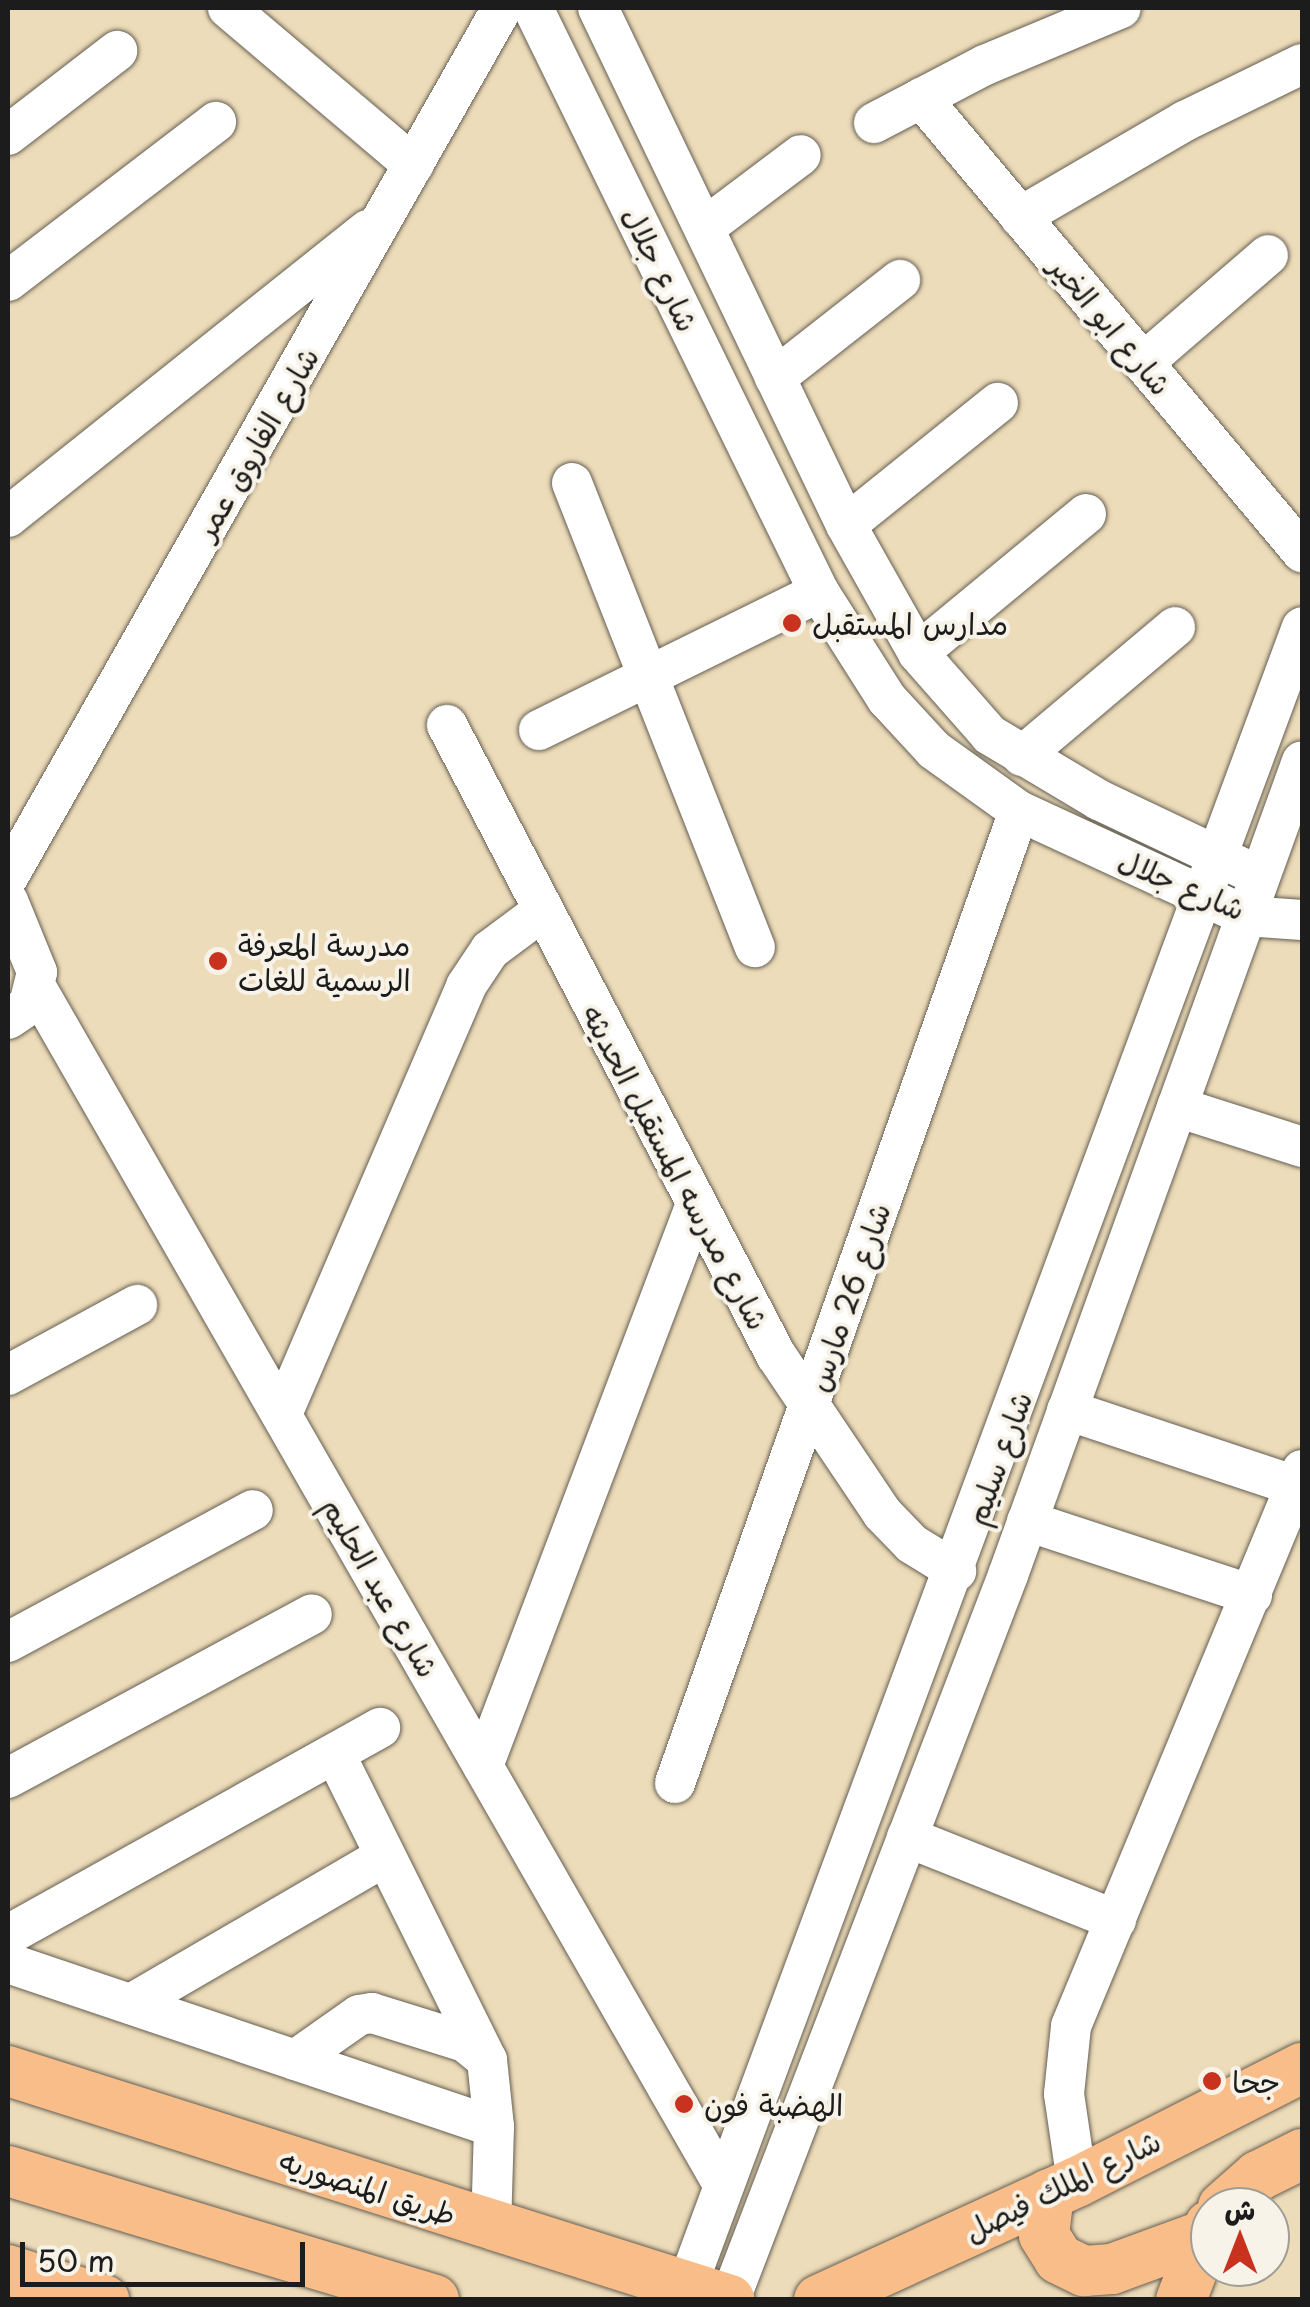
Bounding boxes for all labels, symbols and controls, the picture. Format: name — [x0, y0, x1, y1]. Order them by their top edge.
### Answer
street label: شارع جلال — [615, 201, 707, 337]
street label: شارع ابو الخير — [1042, 248, 1180, 402]
street label: شارع الفاروق عمر — [186, 341, 326, 545]
place label: مدارس المستقبل — [812, 605, 1008, 641]
marker: مدارس المستقبل — [781, 612, 803, 634]
street label: شارع جلال — [1113, 841, 1251, 927]
place label: مدرسة المعرفة الرسمية للغات — [238, 926, 411, 996]
marker: مدرسة المعرفة الرسمية للغات — [207, 950, 229, 972]
street label: شارع مدرسه المستقبل الحديثه — [575, 999, 777, 1335]
street label: شارع 26 مارس — [799, 1198, 897, 1396]
street label: شارع سليم — [957, 1386, 1039, 1530]
street label: شارع عبد الحليم — [315, 1491, 447, 1683]
place label: جحا — [1232, 2063, 1280, 2099]
marker: جحا — [1201, 2070, 1223, 2092]
place label: الهضبة فون — [704, 2086, 843, 2122]
marker: الهضبة فون — [673, 2093, 695, 2115]
street label: شارع الملك فيصل — [958, 2122, 1166, 2248]
street label: طريق المنصوريه — [275, 2142, 461, 2232]
north arrow — [1190, 2187, 1290, 2287]
text: ش — [1225, 2187, 1255, 2230]
scale bar — [25, 2222, 310, 2284]
text: 50 m — [37, 2237, 115, 2282]

